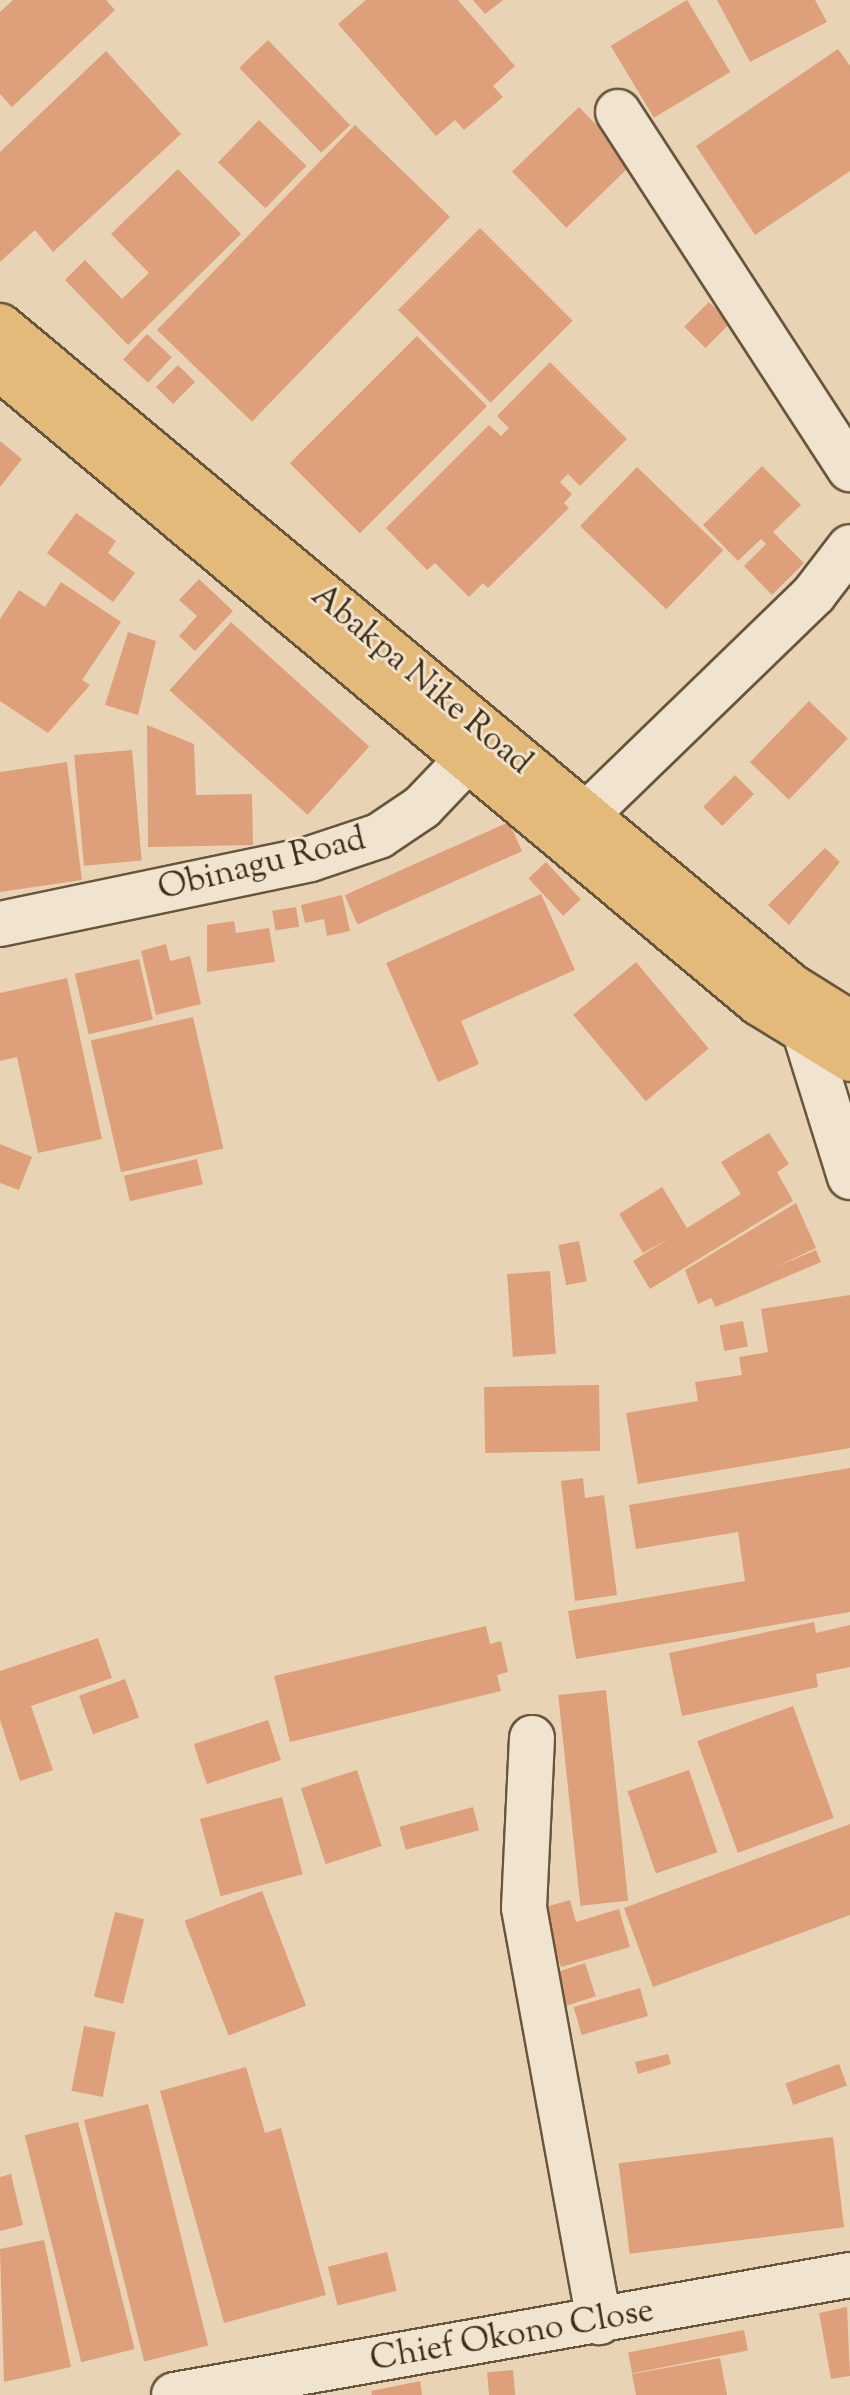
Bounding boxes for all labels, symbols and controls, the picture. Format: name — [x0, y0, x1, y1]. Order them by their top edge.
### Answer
street label: Abakpa Nike Road — [302, 576, 540, 784]
street label: Obinagu Road — [154, 820, 370, 910]
street label: Chief Okono Close — [367, 2291, 657, 2381]

